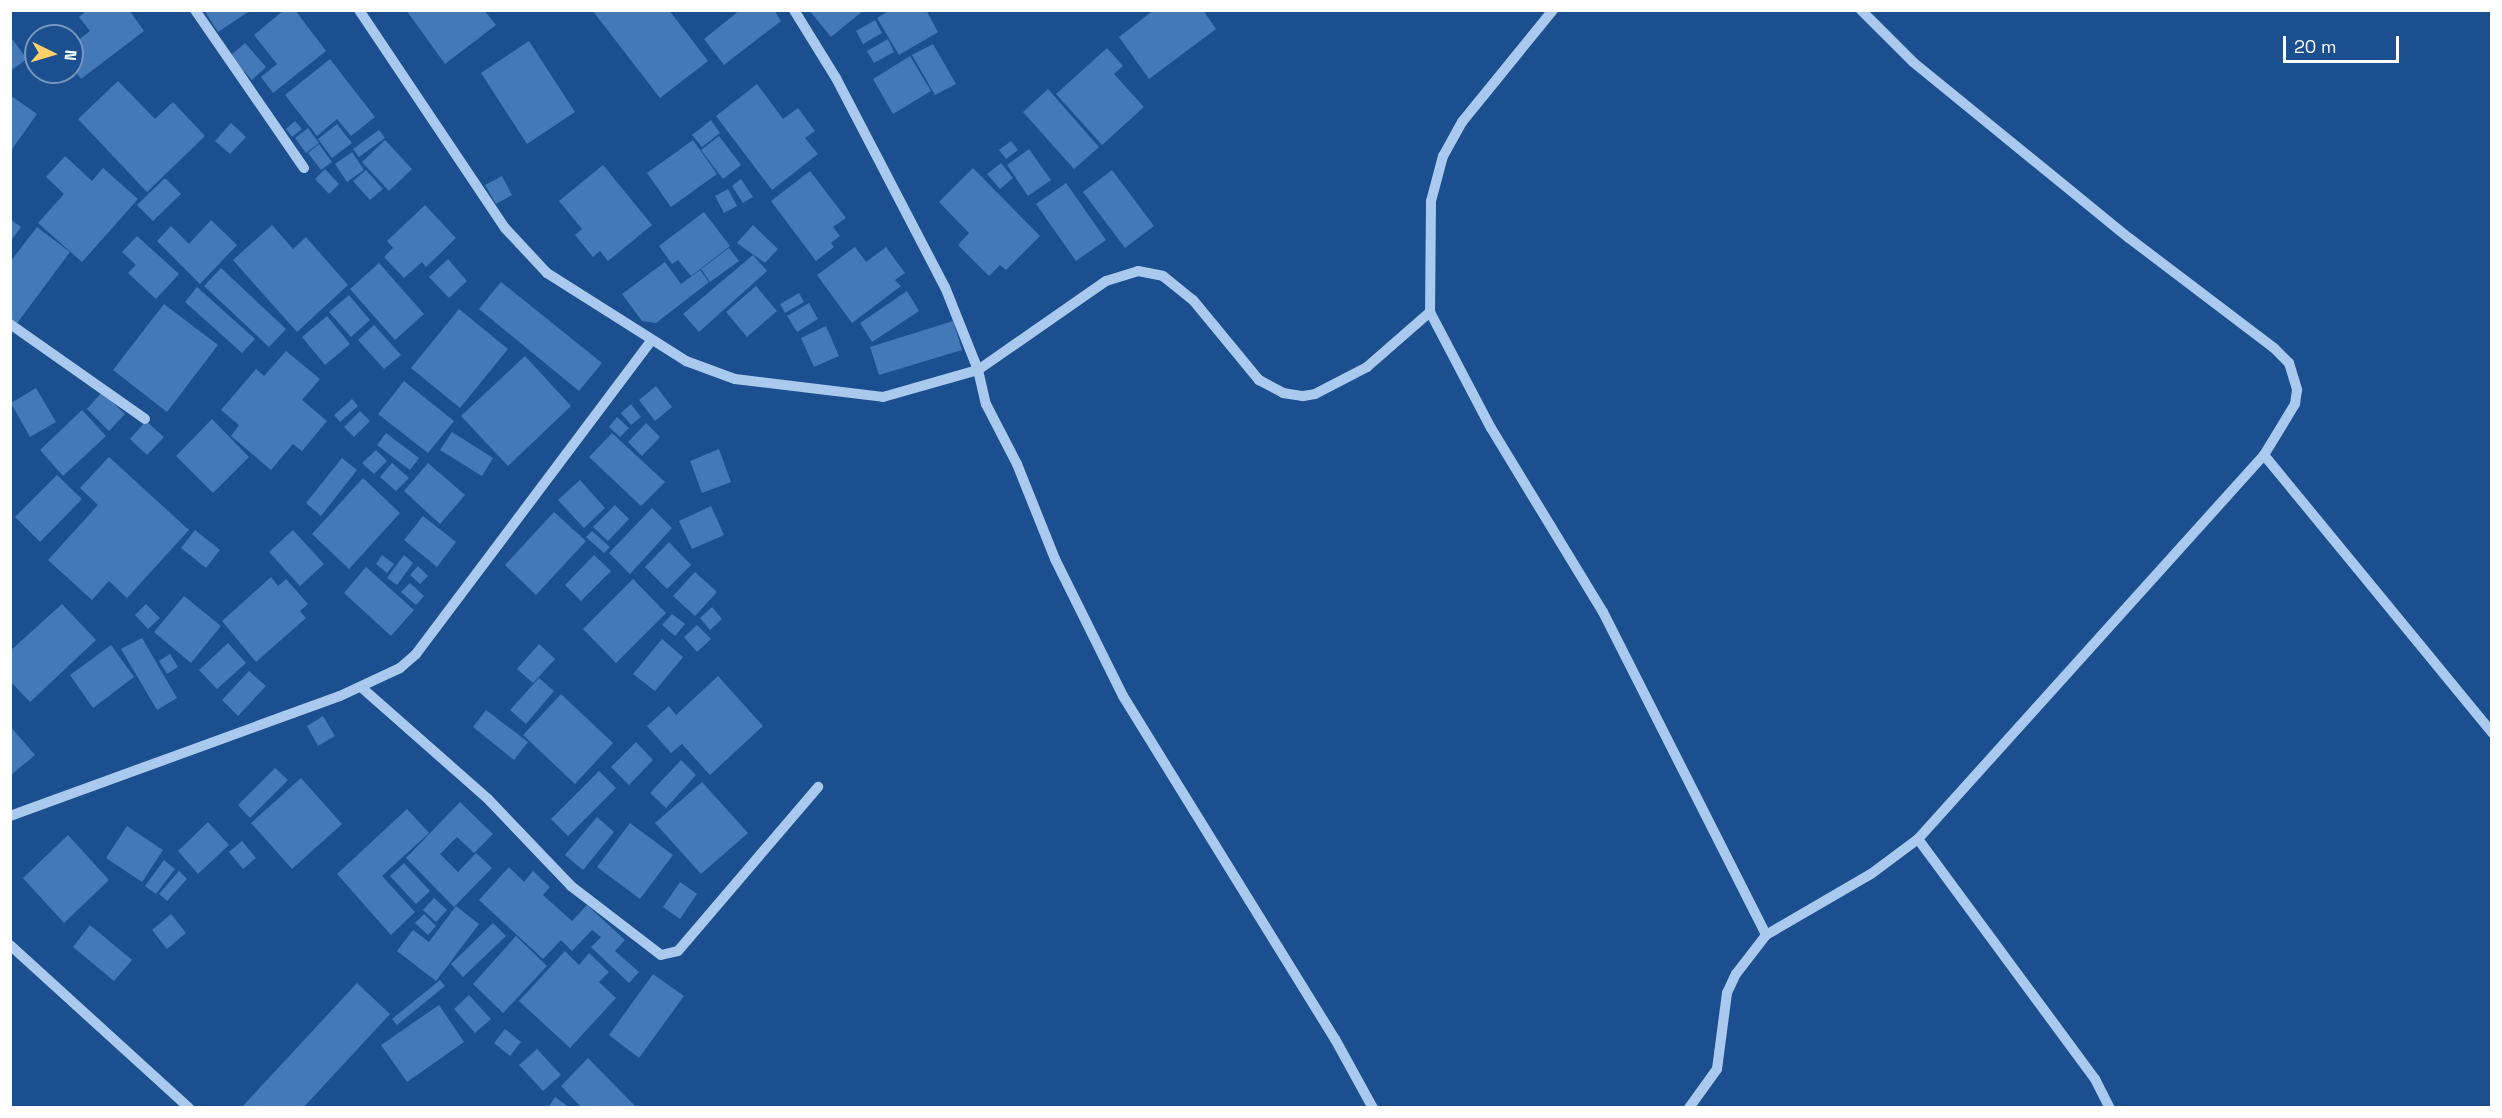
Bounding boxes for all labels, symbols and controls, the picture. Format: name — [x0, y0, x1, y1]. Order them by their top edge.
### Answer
north arrow — [24, 24, 84, 84]
scale bar — [2286, 24, 2402, 62]
text: 20 m — [2294, 35, 2337, 58]
text: N — [60, 49, 81, 62]

